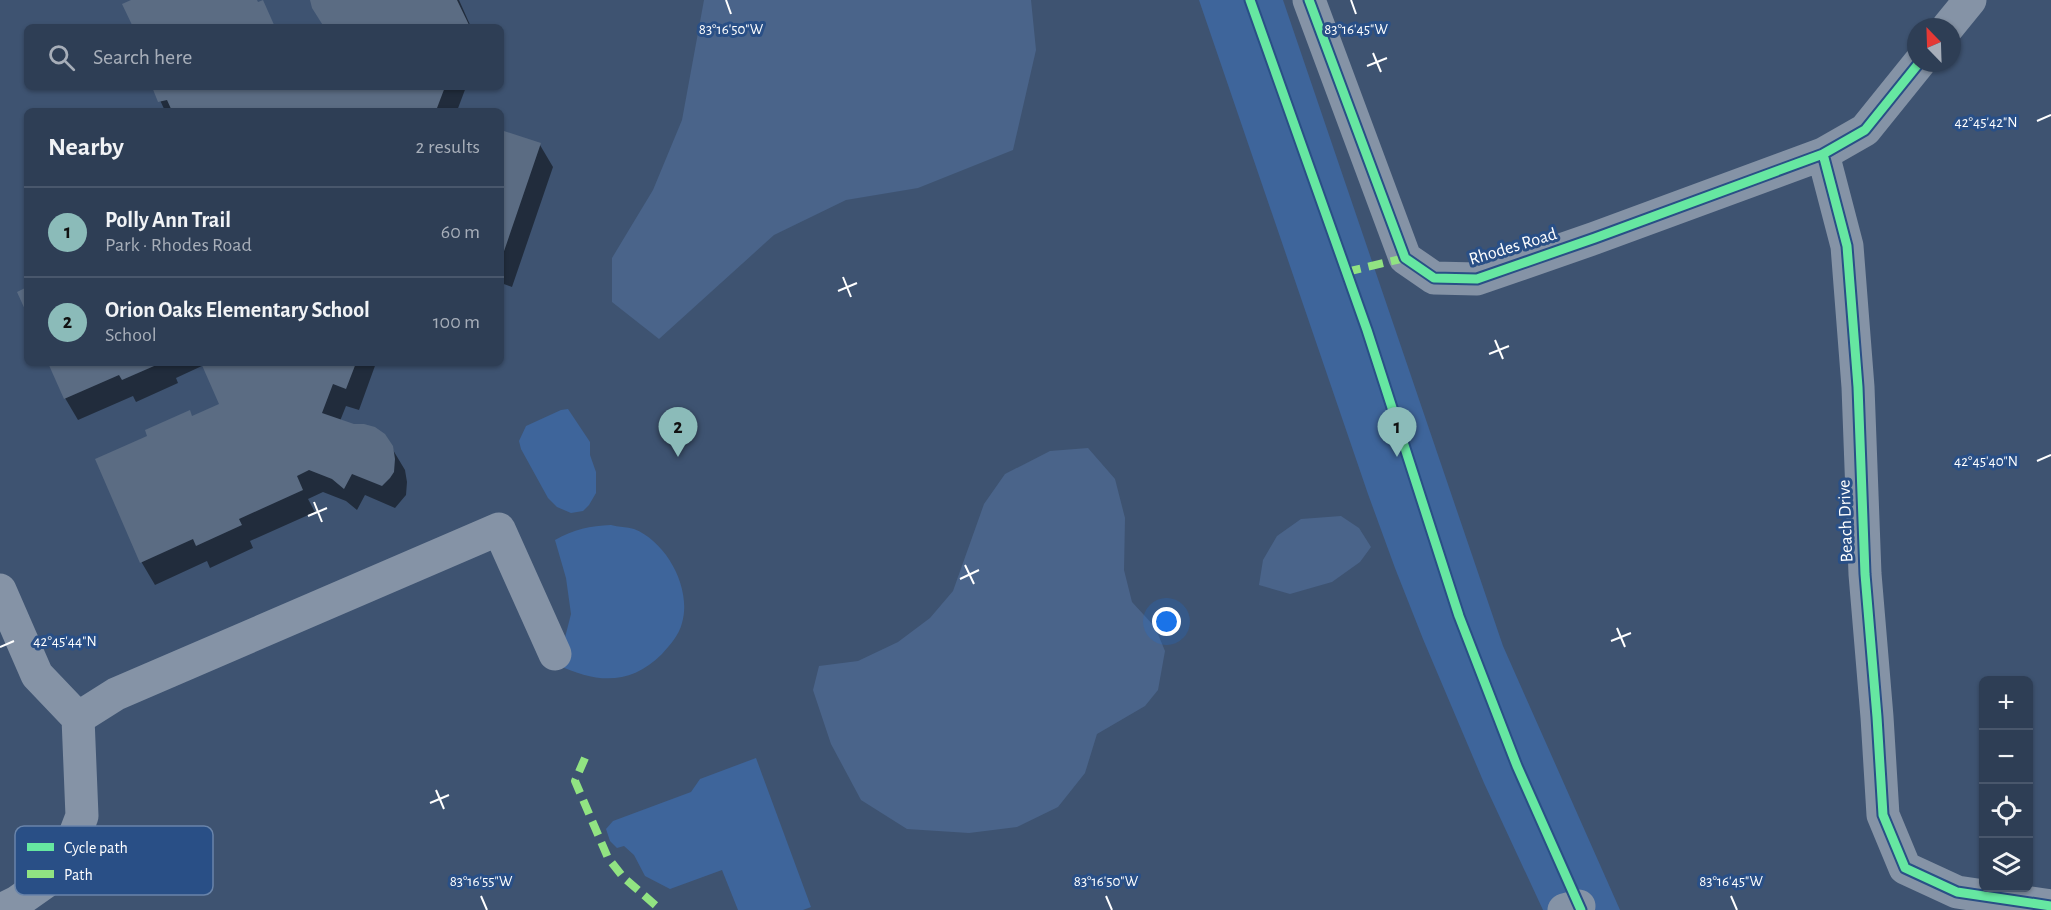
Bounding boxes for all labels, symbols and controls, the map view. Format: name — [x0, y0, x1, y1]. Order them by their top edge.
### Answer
north arrow — [1907, 18, 1961, 72]
text: 83°16'50"W — [699, 22, 764, 37]
text: 83°16'45"W — [1324, 22, 1388, 37]
search box — [24, 24, 504, 90]
icon: search — [45, 41, 78, 74]
text: Search here — [93, 46, 192, 68]
text: 42°45'42"N — [1955, 115, 2017, 130]
text: Nearby — [48, 134, 124, 160]
text: 2 results — [416, 137, 480, 157]
text: Polly Ann Trail — [105, 209, 231, 231]
text: 1 — [64, 222, 71, 242]
text: 60 m — [441, 222, 480, 242]
street label: Rhodes Road — [1467, 225, 1559, 269]
text: Park · Rhodes Road — [105, 235, 252, 255]
text: Orion Oaks Elementary School — [105, 299, 370, 321]
text: 2 — [63, 312, 72, 332]
text: 100 m — [433, 312, 480, 332]
text: School — [105, 325, 157, 345]
pin: 2 — [658, 408, 698, 457]
pin: 1 — [1378, 408, 1416, 457]
text: 42°45'40"N — [1954, 454, 2018, 469]
street label: Beach Drive — [1836, 479, 1856, 563]
your location — [1152, 607, 1181, 636]
text: 42°45'44"N — [33, 634, 97, 649]
map controls — [1979, 676, 2033, 892]
button: + — [1979, 676, 2033, 730]
button: − — [1979, 730, 2033, 784]
button: locate — [1979, 784, 2033, 838]
legend — [15, 826, 213, 895]
button: layers — [1979, 838, 2033, 892]
text: Cycle path — [64, 840, 128, 857]
text: Path — [64, 867, 93, 883]
text: 83°16'55"W — [450, 874, 513, 889]
text: 83°16'50"W — [1074, 874, 1139, 889]
text: 83°16'45"W — [1699, 874, 1763, 889]

